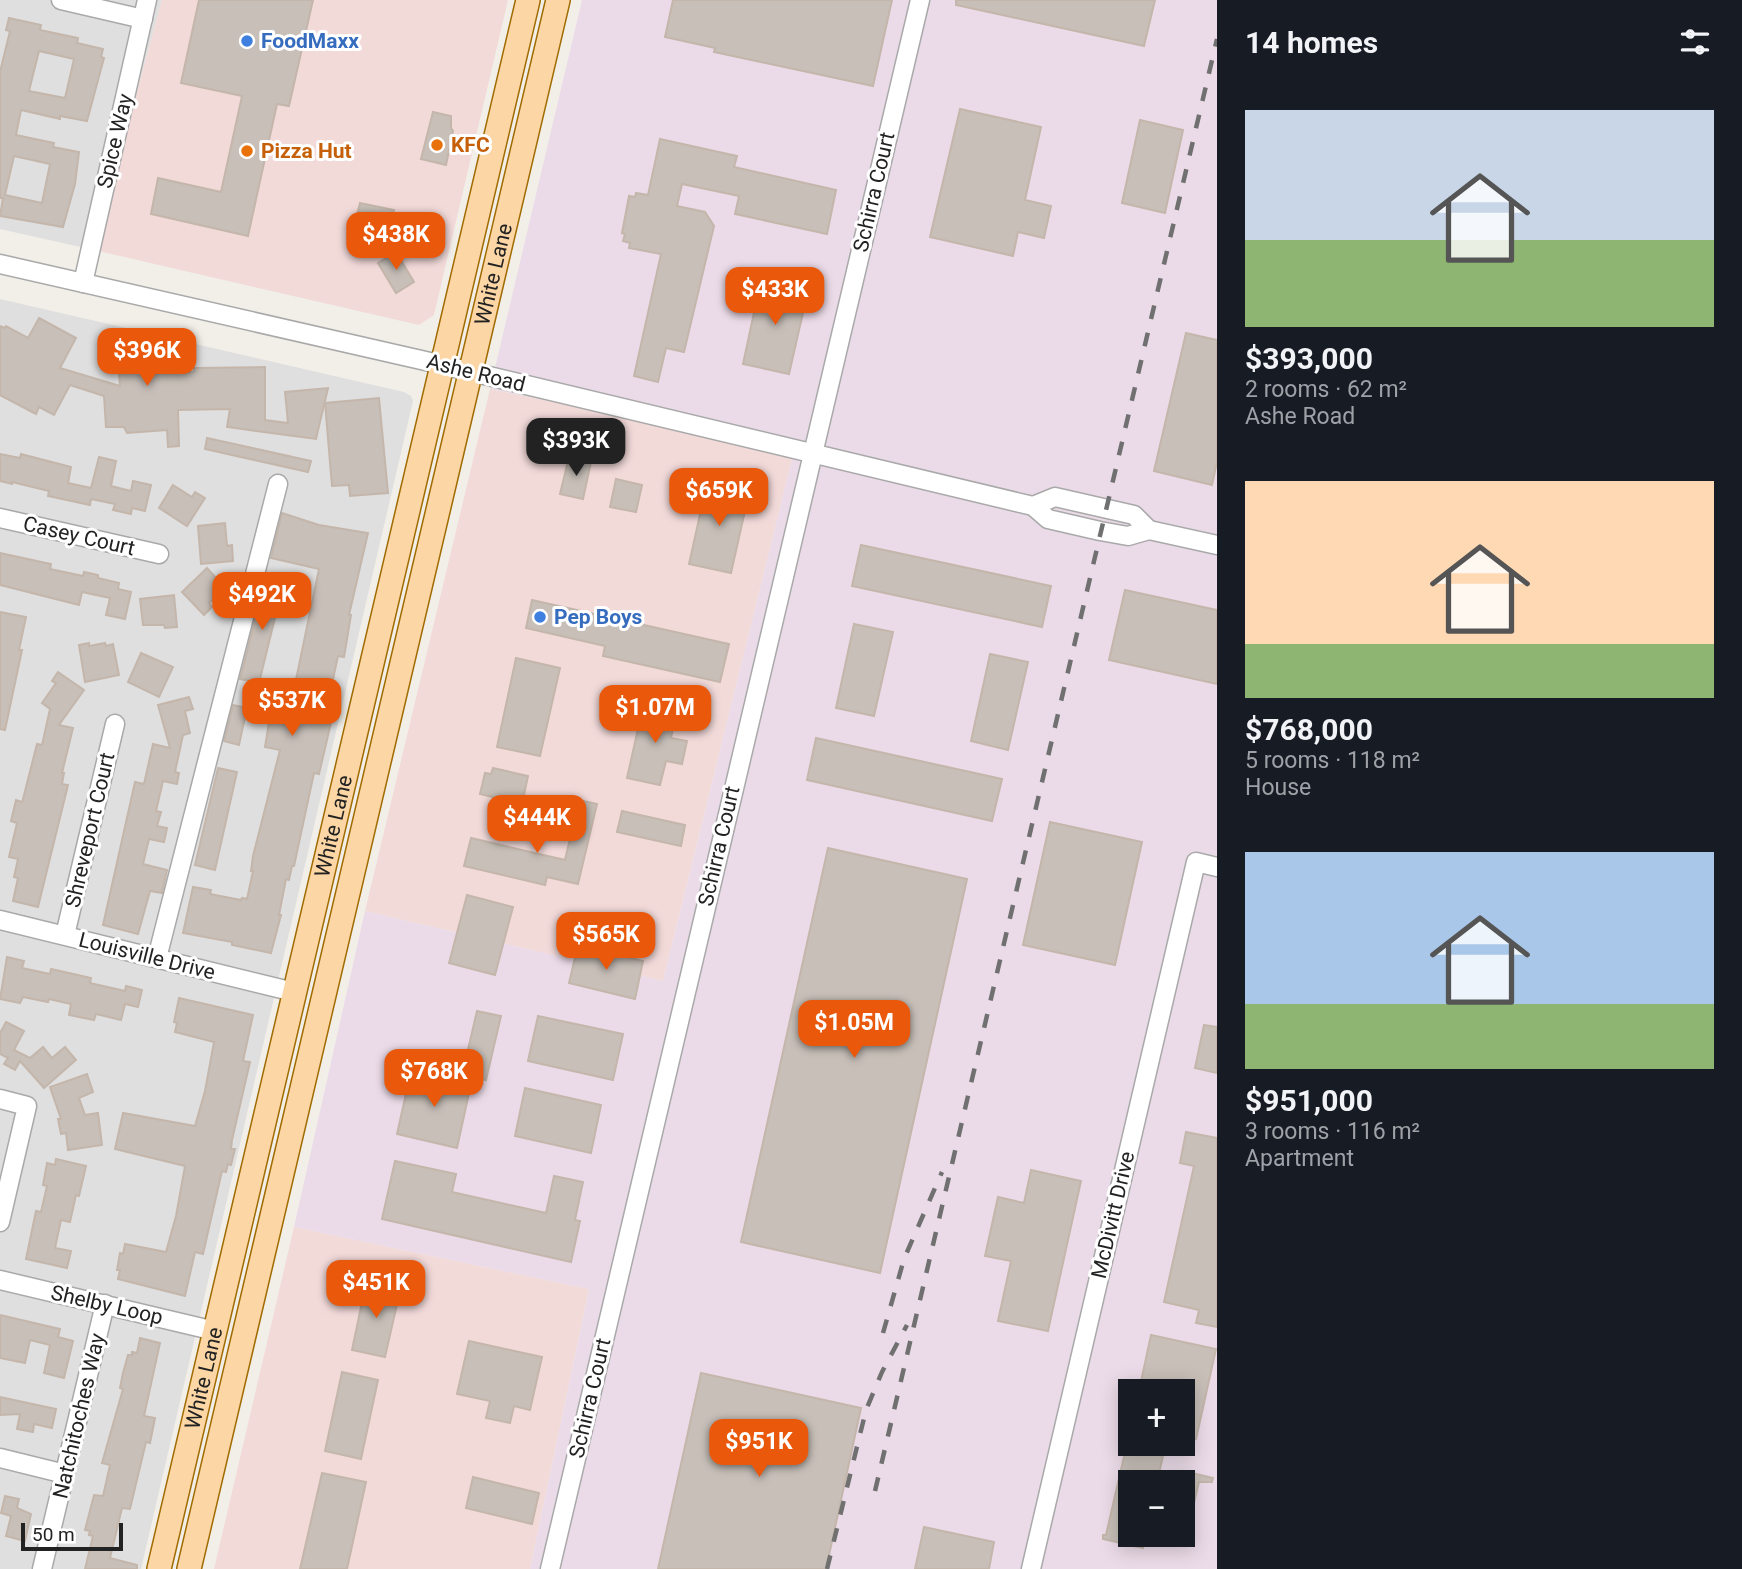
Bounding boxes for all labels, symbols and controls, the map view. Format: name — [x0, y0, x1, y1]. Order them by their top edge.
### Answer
icon: filters — [1676, 23, 1714, 61]
text: 14 homes — [1245, 25, 1378, 60]
place label: FoodMaxx — [261, 29, 359, 53]
marker: FoodMaxx — [239, 33, 255, 49]
street label: Spice Way — [92, 91, 138, 191]
street label: Schirra Court — [849, 130, 899, 254]
place label: KFC — [451, 133, 490, 157]
marker: KFC — [429, 137, 445, 153]
place label: Pizza Hut — [261, 139, 352, 163]
marker: Pizza Hut — [239, 143, 255, 159]
icon: home — [1417, 155, 1543, 281]
pin: $438K — [347, 212, 445, 272]
text: $438K — [362, 221, 430, 248]
street label: White Lane — [470, 221, 517, 328]
pin: $433K — [726, 268, 824, 327]
text: $433K — [741, 276, 809, 303]
pin: $396K — [98, 328, 196, 388]
text: $396K — [113, 337, 181, 364]
text: $393,000 — [1245, 341, 1373, 376]
street label: Ashe Road — [424, 349, 528, 397]
text: 2 rooms · 62 m² — [1245, 376, 1407, 403]
text: Ashe Road — [1245, 403, 1355, 430]
pin: $393K — [527, 419, 625, 478]
text: $393K — [542, 427, 610, 454]
pin: $659K — [670, 468, 768, 528]
text: $659K — [685, 477, 753, 504]
street label: Casey Court — [21, 512, 137, 561]
icon: home — [1417, 526, 1543, 652]
pin: $492K — [213, 572, 311, 632]
text: $492K — [228, 581, 296, 608]
place label: Pep Boys — [554, 605, 642, 629]
marker: Pep Boys — [532, 609, 548, 625]
pin: $537K — [243, 678, 341, 738]
pin: $1.07M — [598, 686, 712, 745]
text: $537K — [258, 687, 326, 714]
text: $1.07M — [615, 694, 695, 721]
text: $768,000 — [1245, 712, 1373, 747]
text: 5 rooms · 118 m² — [1245, 747, 1420, 774]
street label: Shreveport Court — [60, 750, 120, 910]
street label: White Lane — [310, 773, 357, 880]
text: House — [1245, 774, 1311, 801]
street label: Schirra Court — [694, 784, 744, 908]
pin: $444K — [488, 796, 586, 855]
text: $444K — [503, 804, 571, 831]
icon: home — [1417, 897, 1543, 1023]
pin: $565K — [557, 912, 655, 972]
text: $565K — [572, 921, 640, 948]
street label: Louisville Drive — [76, 927, 218, 985]
pin: $1.05M — [797, 1000, 911, 1060]
text: $1.05M — [814, 1009, 894, 1036]
pin: $768K — [385, 1050, 483, 1109]
text: $768K — [400, 1058, 468, 1085]
text: $951,000 — [1245, 1083, 1373, 1118]
text: 3 rooms · 116 m² — [1245, 1118, 1420, 1145]
text: Apartment — [1245, 1145, 1354, 1172]
street label: McDivitt Drive — [1087, 1149, 1139, 1281]
pin: $451K — [327, 1260, 425, 1320]
text: $451K — [342, 1269, 410, 1296]
street label: Shelby Loop — [49, 1280, 165, 1330]
street label: White Lane — [180, 1325, 227, 1432]
street label: Natchitoches Way — [48, 1331, 110, 1501]
street label: Schirra Court — [565, 1336, 615, 1460]
map controls — [1118, 1379, 1195, 1547]
button: + — [1118, 1379, 1195, 1456]
pin: $951K — [710, 1420, 808, 1479]
text: $951K — [725, 1428, 793, 1455]
button: − — [1118, 1470, 1195, 1547]
scale bar — [21, 1520, 122, 1552]
text: 50 m — [32, 1523, 75, 1546]

